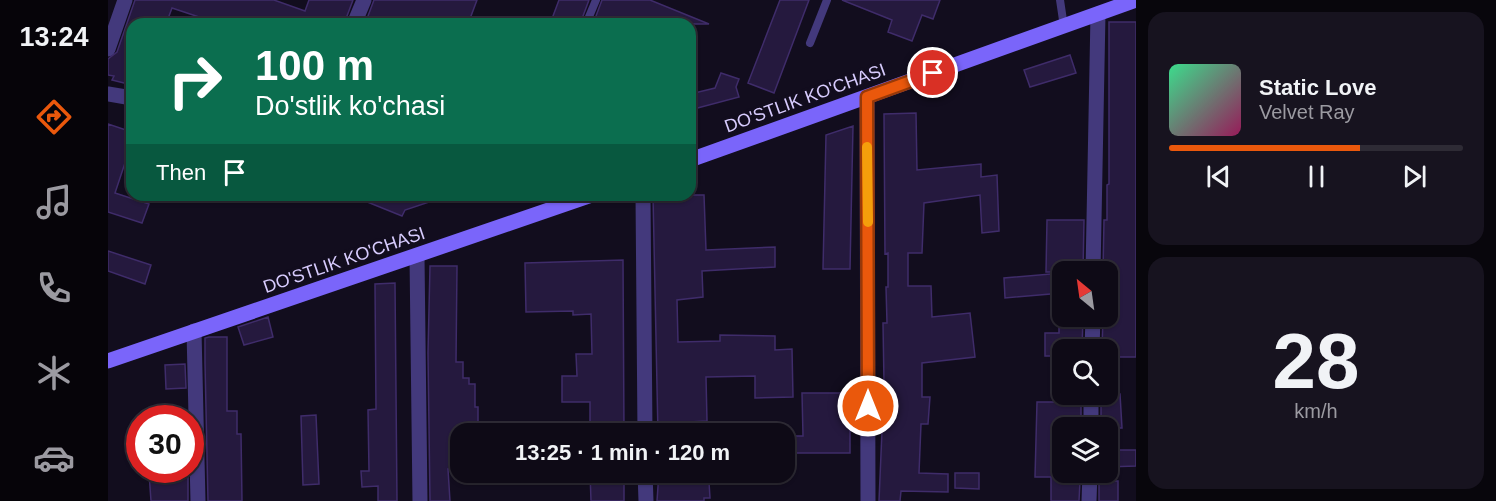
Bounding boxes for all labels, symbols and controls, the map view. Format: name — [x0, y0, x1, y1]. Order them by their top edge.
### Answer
text: 13:24 — [19, 22, 89, 52]
icon: right — [156, 42, 234, 120]
text: 100 m — [255, 42, 374, 89]
pin — [907, 47, 958, 98]
icon: arrive — [916, 56, 949, 89]
street label: DO'STLIK KO'CHASI — [722, 60, 888, 136]
text: Static Love — [1259, 75, 1376, 100]
text: Do'stlik ko'chasi — [255, 91, 445, 121]
icon: directions — [33, 96, 75, 138]
text: Velvet Ray — [1259, 101, 1355, 123]
icon: arrive — [218, 156, 251, 189]
text: Then — [156, 160, 206, 185]
icon: previous — [1202, 160, 1235, 193]
icon: pause — [1300, 160, 1333, 193]
icon: next — [1398, 160, 1431, 193]
icon: music — [33, 181, 75, 223]
street label: DO'STLIK KO'CHASI — [260, 223, 428, 297]
north arrow — [1052, 261, 1118, 327]
map controls — [1052, 261, 1118, 483]
icon: phone — [33, 267, 75, 309]
text: 28 — [1273, 317, 1359, 405]
button: search — [1052, 339, 1118, 405]
icon: climate — [33, 352, 75, 394]
position arrow — [836, 374, 900, 438]
text: km/h — [1294, 400, 1338, 422]
speed limit sign: 30 — [126, 405, 204, 483]
button: layers — [1052, 417, 1118, 483]
icon: car — [33, 437, 75, 479]
text: 13:25 · 1 min · 120 m — [515, 440, 730, 465]

